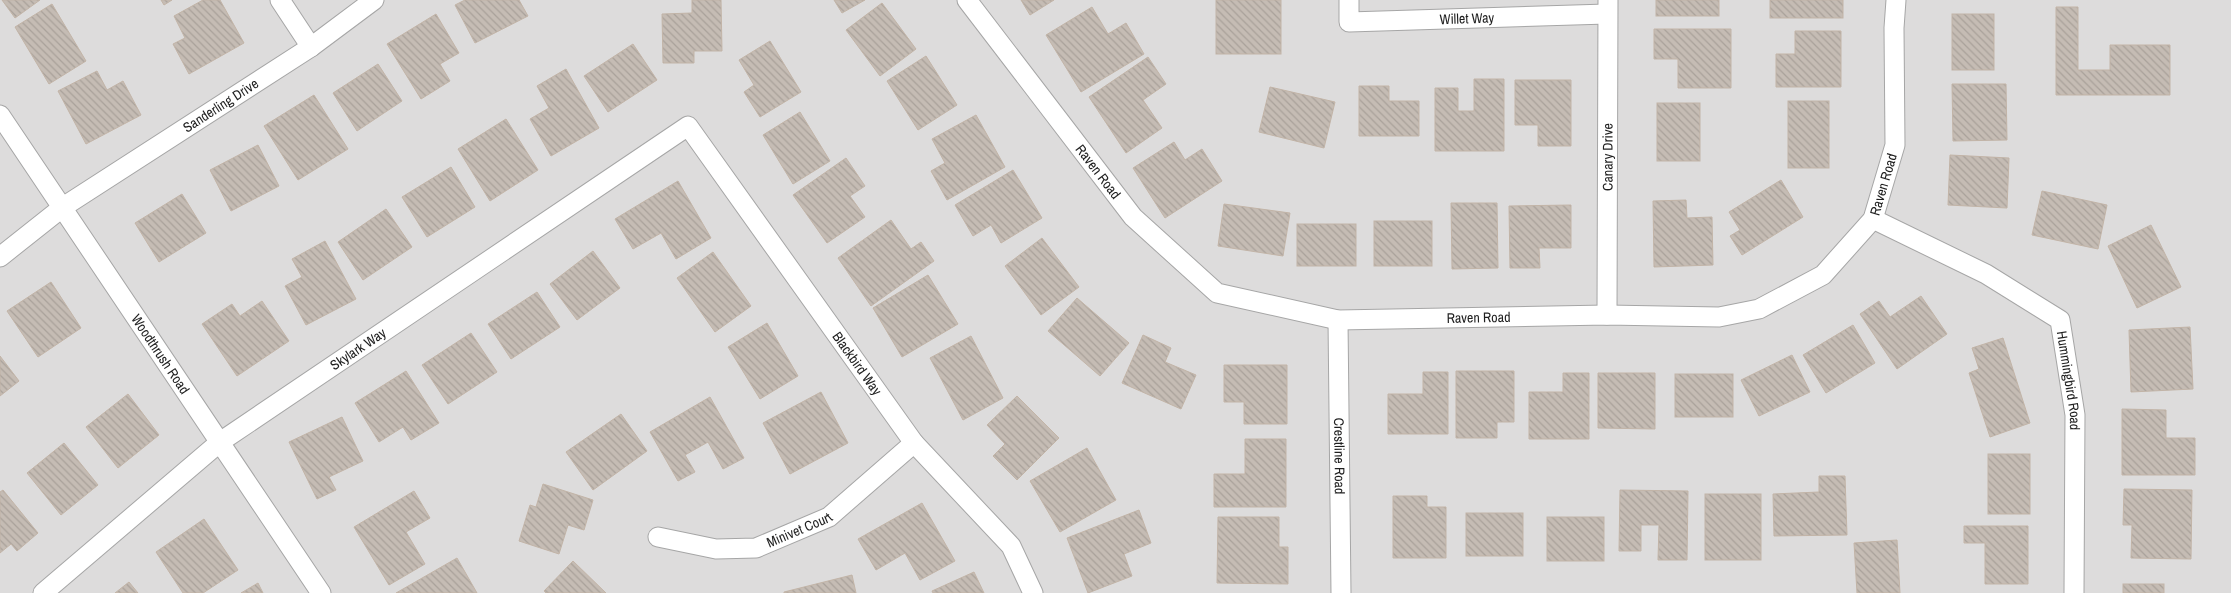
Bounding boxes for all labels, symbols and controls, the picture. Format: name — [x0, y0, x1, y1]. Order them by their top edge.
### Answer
street label: Willet Way — [1439, 8, 1495, 28]
street label: Sanderling Drive — [179, 74, 262, 136]
street label: Canary Drive — [1598, 123, 1617, 191]
street label: Raven Road — [1072, 141, 1125, 202]
street label: Raven Road — [1866, 151, 1901, 218]
street label: Raven Road — [1446, 308, 1511, 327]
street label: Woodthrush Road — [127, 311, 194, 397]
street label: Skylark Way — [327, 324, 389, 374]
street label: Blackbird Way — [829, 328, 886, 399]
street label: Hummingbird Road — [2053, 330, 2084, 430]
street label: Crestline Road — [1330, 418, 1349, 494]
street label: Minivet Court — [764, 509, 836, 551]

